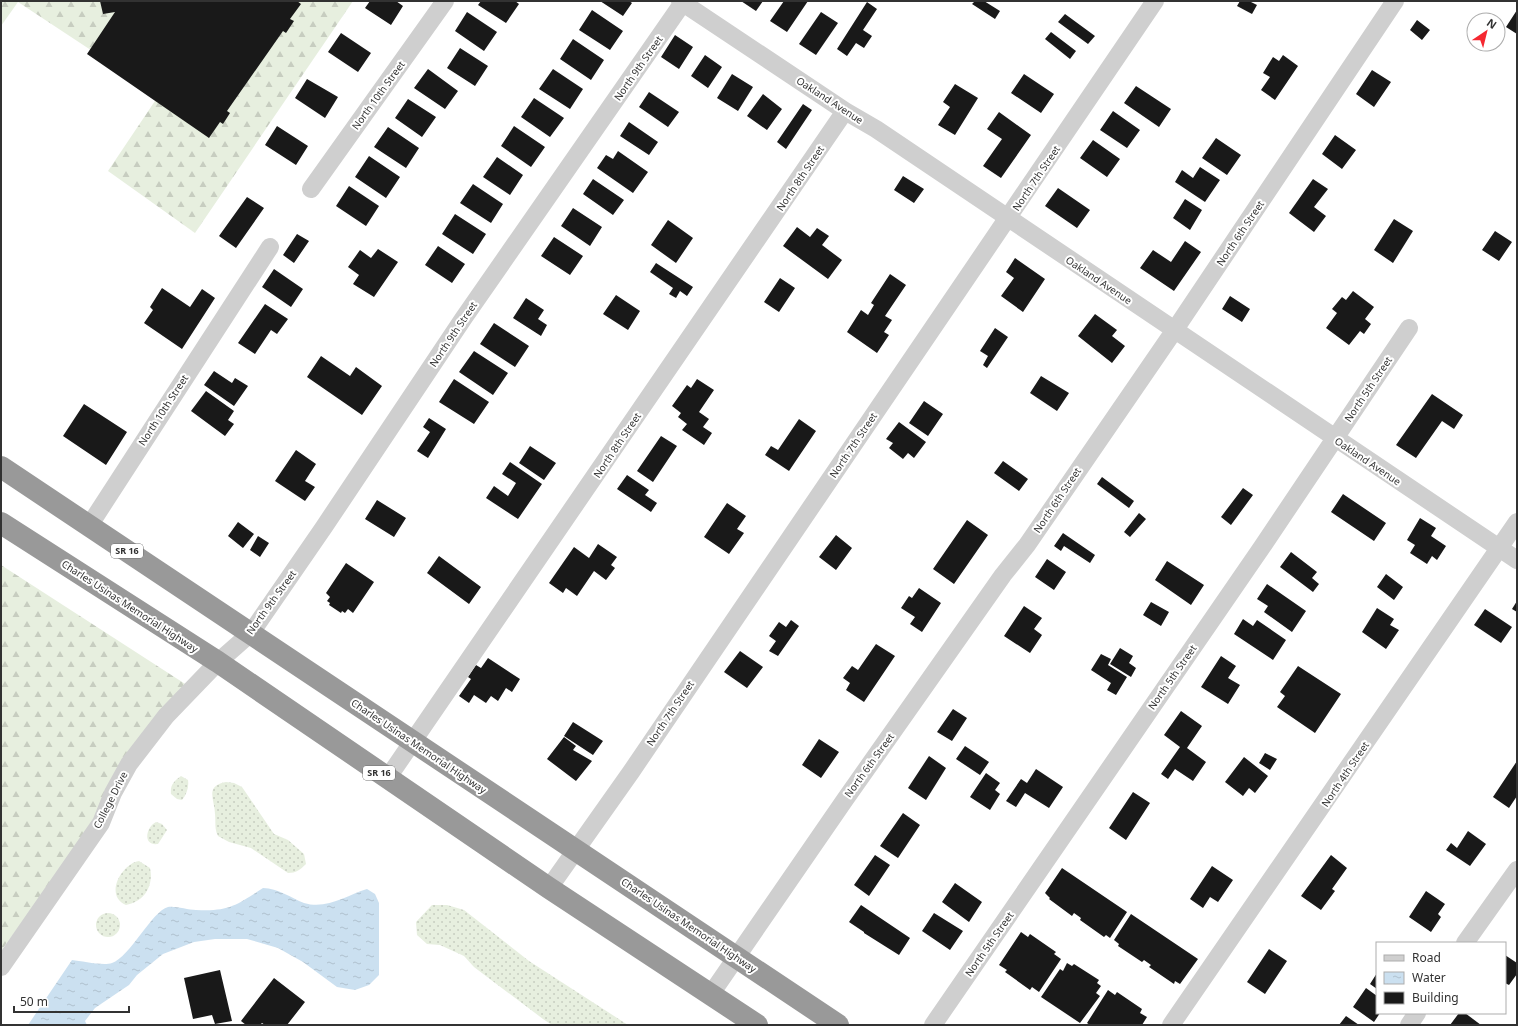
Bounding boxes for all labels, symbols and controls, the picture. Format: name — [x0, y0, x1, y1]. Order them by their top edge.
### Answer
north arrow — [1466, 12, 1506, 52]
text: N — [1484, 15, 1500, 32]
street label: North 9th Street — [610, 32, 666, 103]
street label: North 10th Street — [348, 57, 408, 132]
street label: Oakland Avenue — [794, 73, 866, 127]
street label: North 8th Street — [773, 142, 827, 214]
street label: North 7th Street — [1009, 142, 1063, 214]
street label: North 6th Street — [1213, 197, 1267, 269]
street label: Oakland Avenue — [1063, 253, 1135, 308]
street label: North 9th Street — [426, 298, 480, 370]
street label: North 5th Street — [1341, 353, 1395, 425]
street label: North 10th Street — [135, 372, 191, 448]
street label: North 8th Street — [590, 409, 644, 481]
street label: North 7th Street — [826, 409, 880, 481]
street label: Oakland Avenue — [1332, 434, 1404, 489]
street label: North 6th Street — [1030, 464, 1084, 536]
road number: SR 16 — [111, 544, 143, 558]
street label: Charles Usinas Memorial Highway — [59, 556, 202, 656]
street label: North 9th Street — [243, 567, 299, 637]
street label: North 5th Street — [1144, 641, 1200, 712]
street label: North 7th Street — [643, 677, 697, 749]
street label: Charles Usinas Memorial Highway — [349, 695, 490, 797]
street label: North 6th Street — [841, 730, 897, 800]
street label: North 4th Street — [1318, 738, 1372, 810]
road number: SR 16 — [363, 766, 395, 780]
street label: College Drive — [90, 769, 131, 831]
street label: Charles Usinas Memorial Highway — [619, 874, 760, 976]
street label: North 5th Street — [961, 908, 1017, 979]
legend — [1376, 942, 1506, 1014]
text: Road — [1412, 949, 1441, 966]
text: Water — [1412, 969, 1446, 986]
scale bar — [14, 988, 129, 1014]
text: Building — [1412, 989, 1459, 1006]
text: 50 m — [20, 993, 48, 1010]

